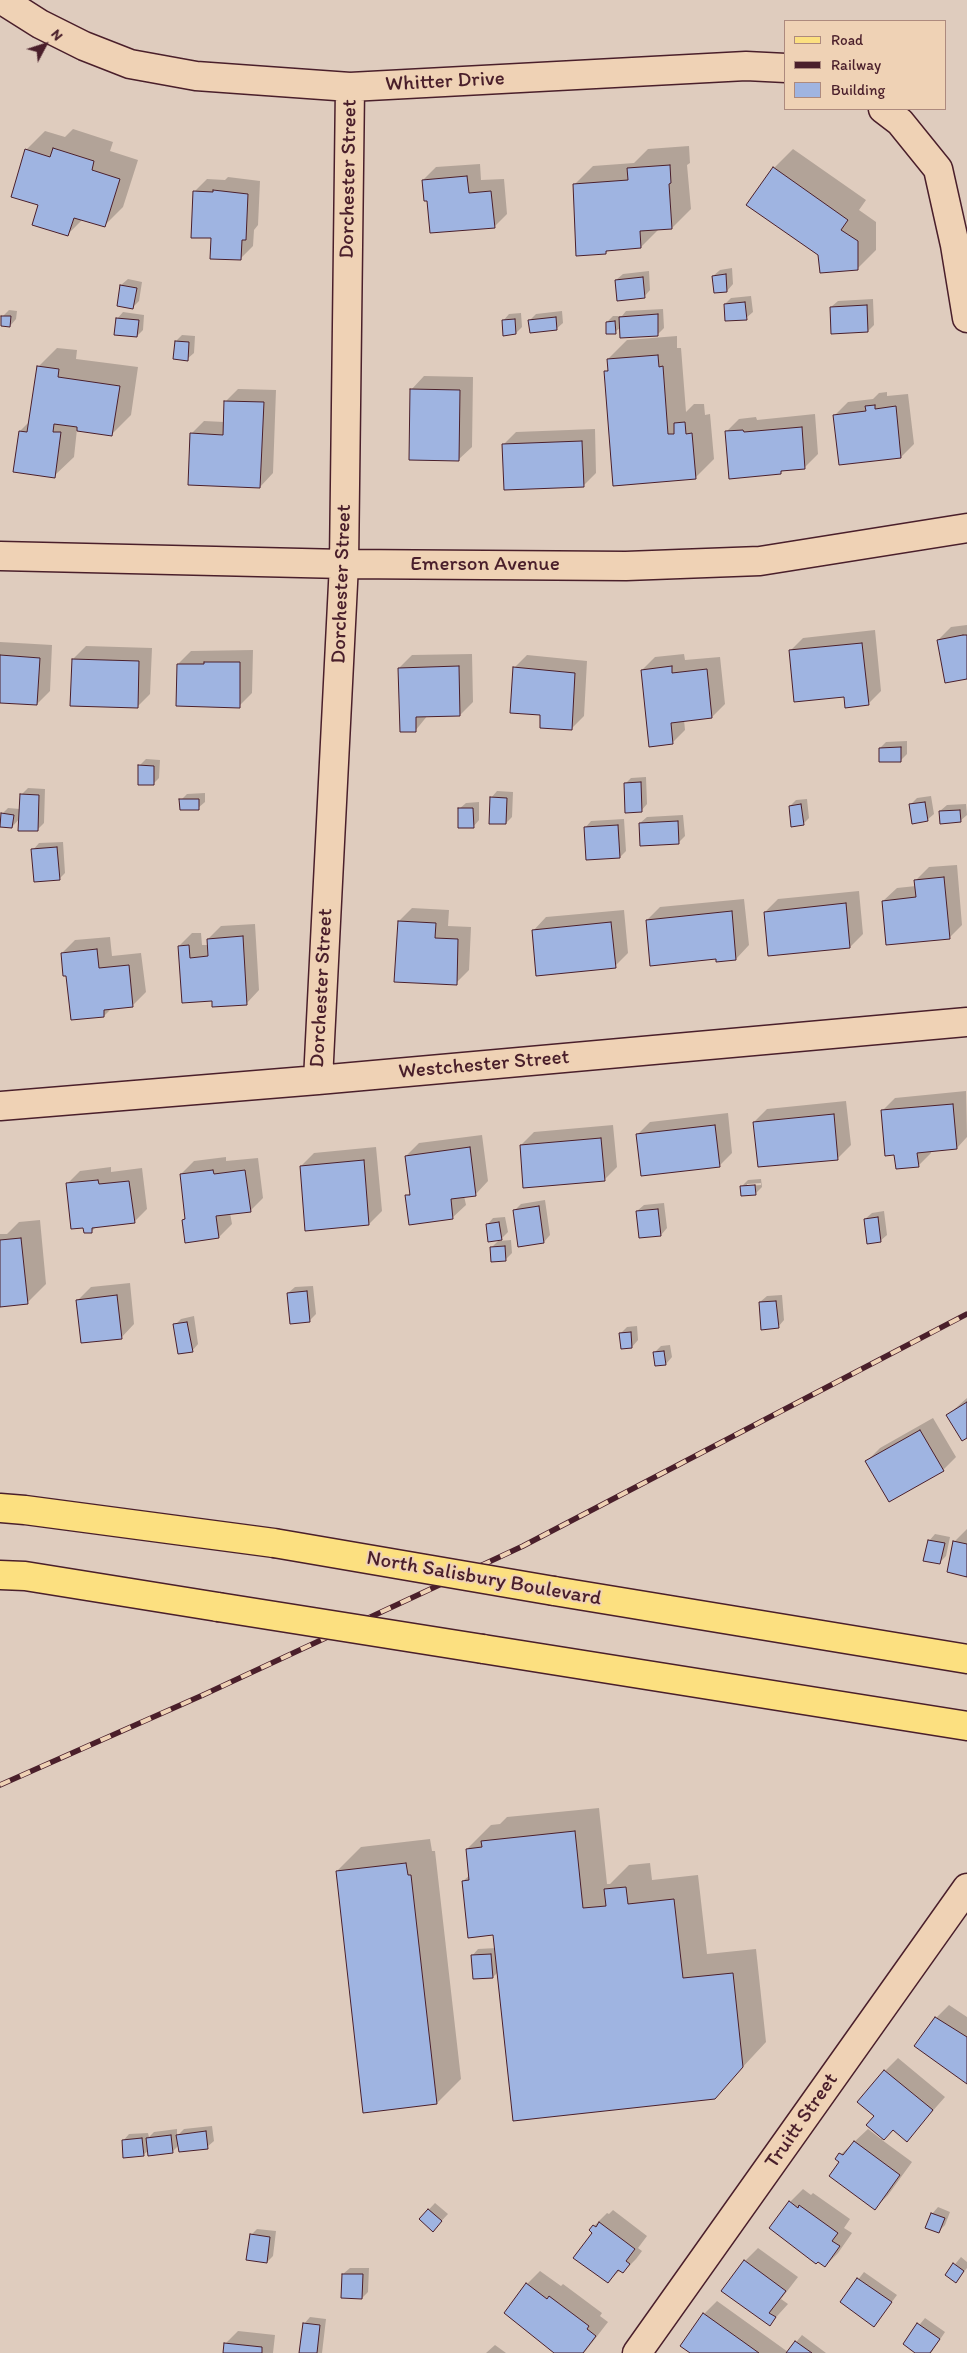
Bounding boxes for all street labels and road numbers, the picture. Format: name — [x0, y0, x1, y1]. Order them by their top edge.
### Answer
street label: Whitter Drive — [385, 66, 505, 98]
street label: Dorchester Street — [335, 99, 363, 259]
street label: Dorchester Street — [327, 504, 357, 664]
street label: Emerson Avenue — [410, 552, 560, 578]
street label: Dorchester Street — [305, 908, 339, 1068]
street label: Westchester Street — [397, 1045, 571, 1085]
street label: North Salisbury Boulevard — [364, 1546, 604, 1612]
street label: Truitt Street — [760, 2068, 844, 2174]

